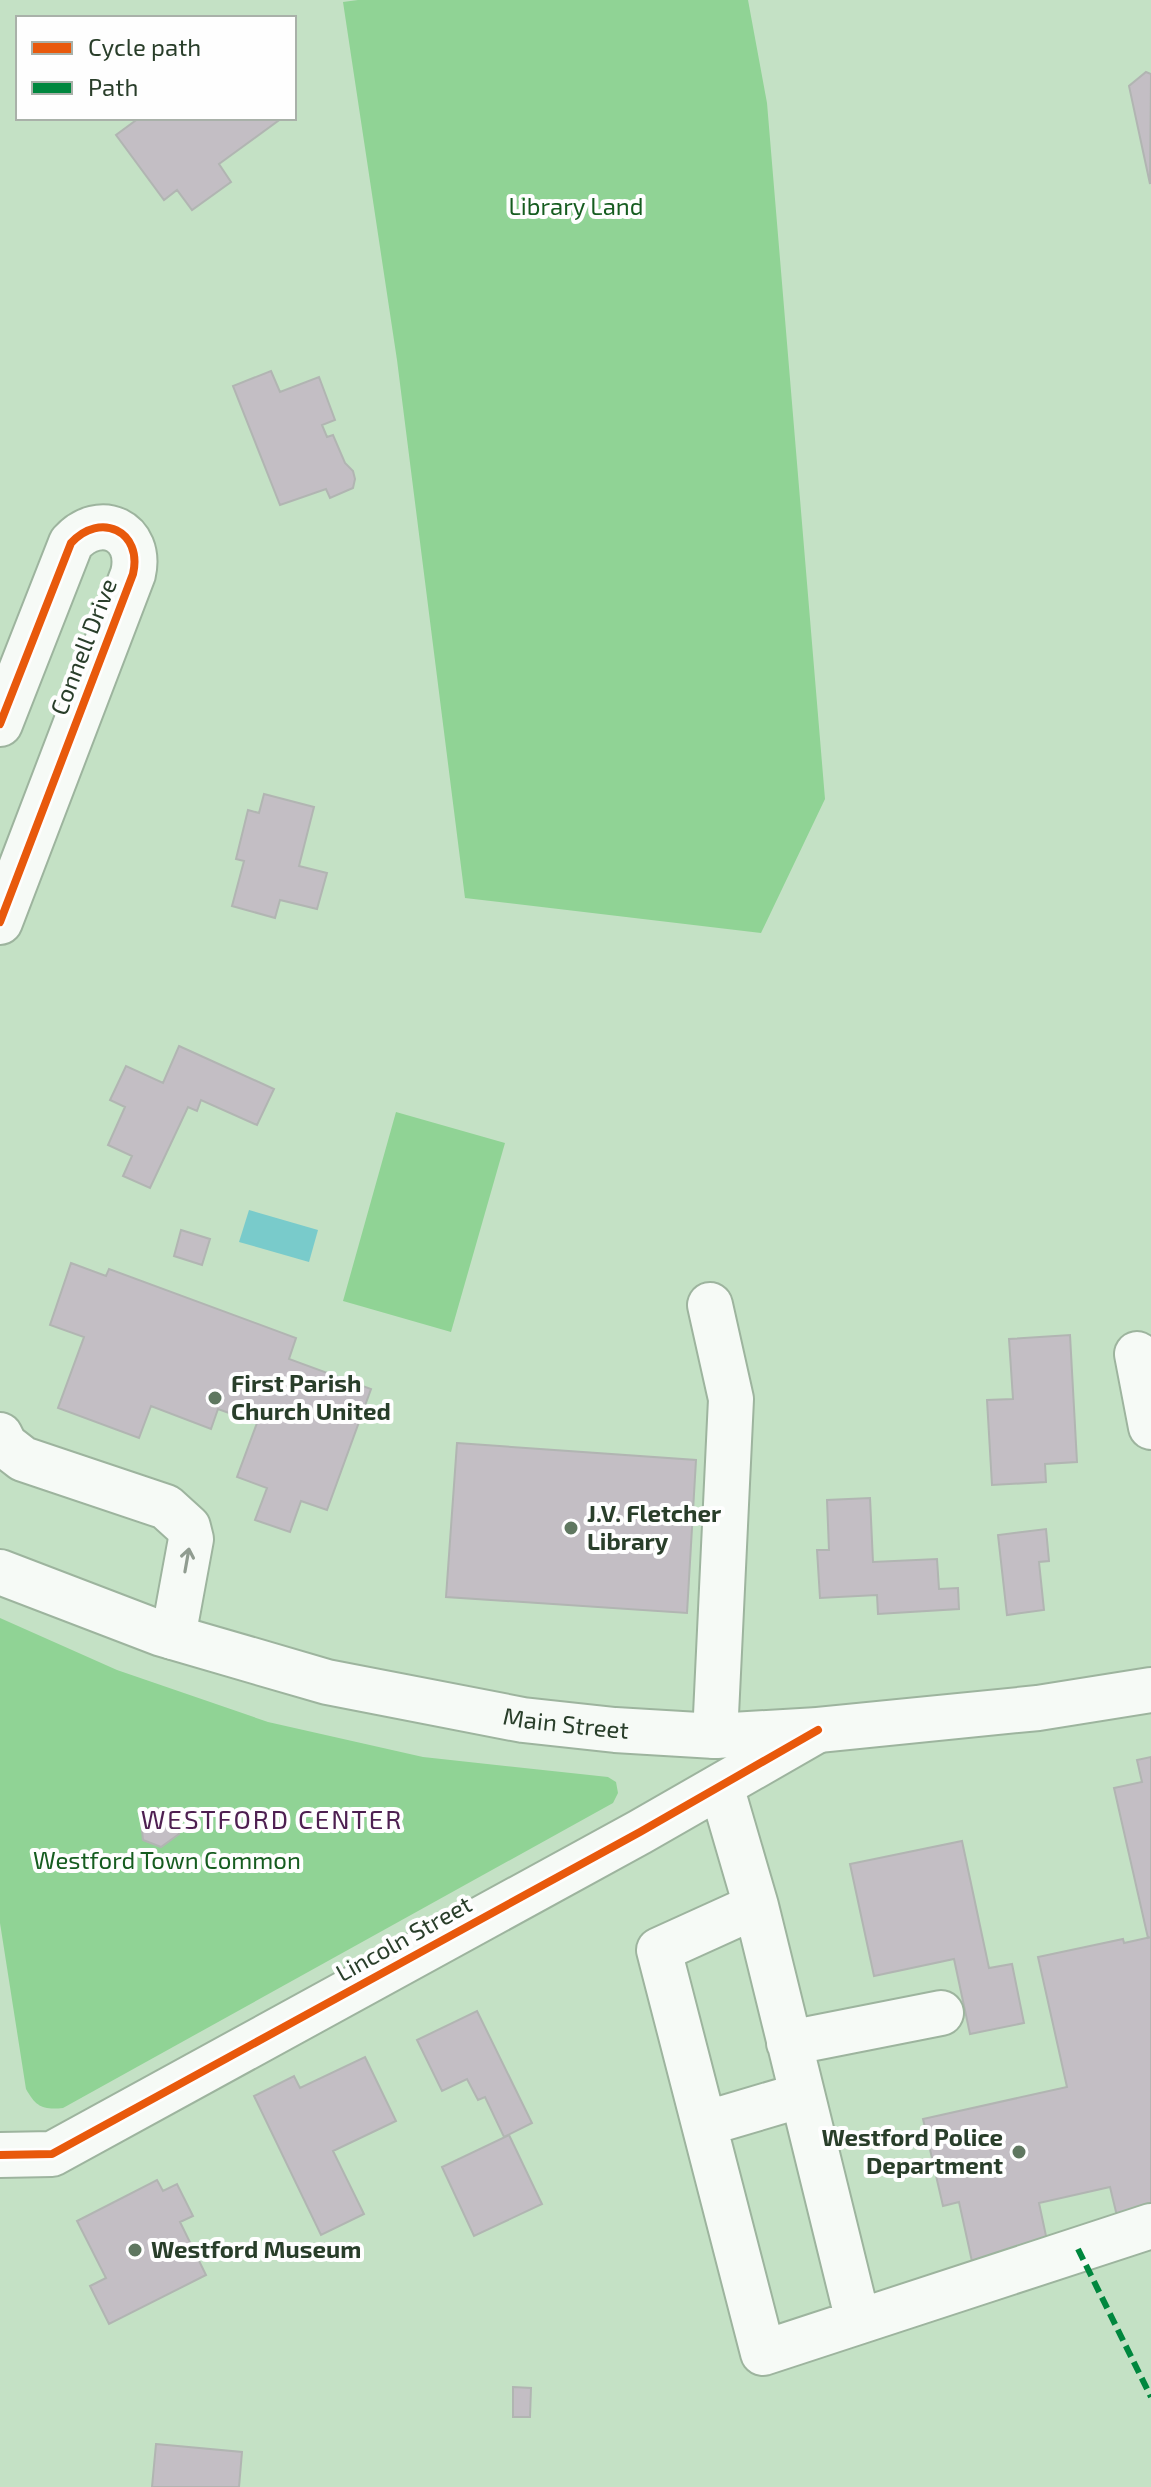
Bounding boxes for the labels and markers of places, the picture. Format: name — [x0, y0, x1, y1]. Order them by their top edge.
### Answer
place label: First Parish Church United — [231, 1368, 391, 1425]
marker: First Parish Church United — [206, 1389, 224, 1407]
place label: J.V. Fletcher Library — [587, 1498, 722, 1555]
marker: J.V. Fletcher Library — [562, 1519, 580, 1537]
place label: Westford Police Department — [821, 2122, 1003, 2179]
marker: Westford Police Department — [1010, 2143, 1028, 2161]
place label: Westford Museum — [151, 2234, 361, 2263]
marker: Westford Museum — [126, 2241, 144, 2259]

